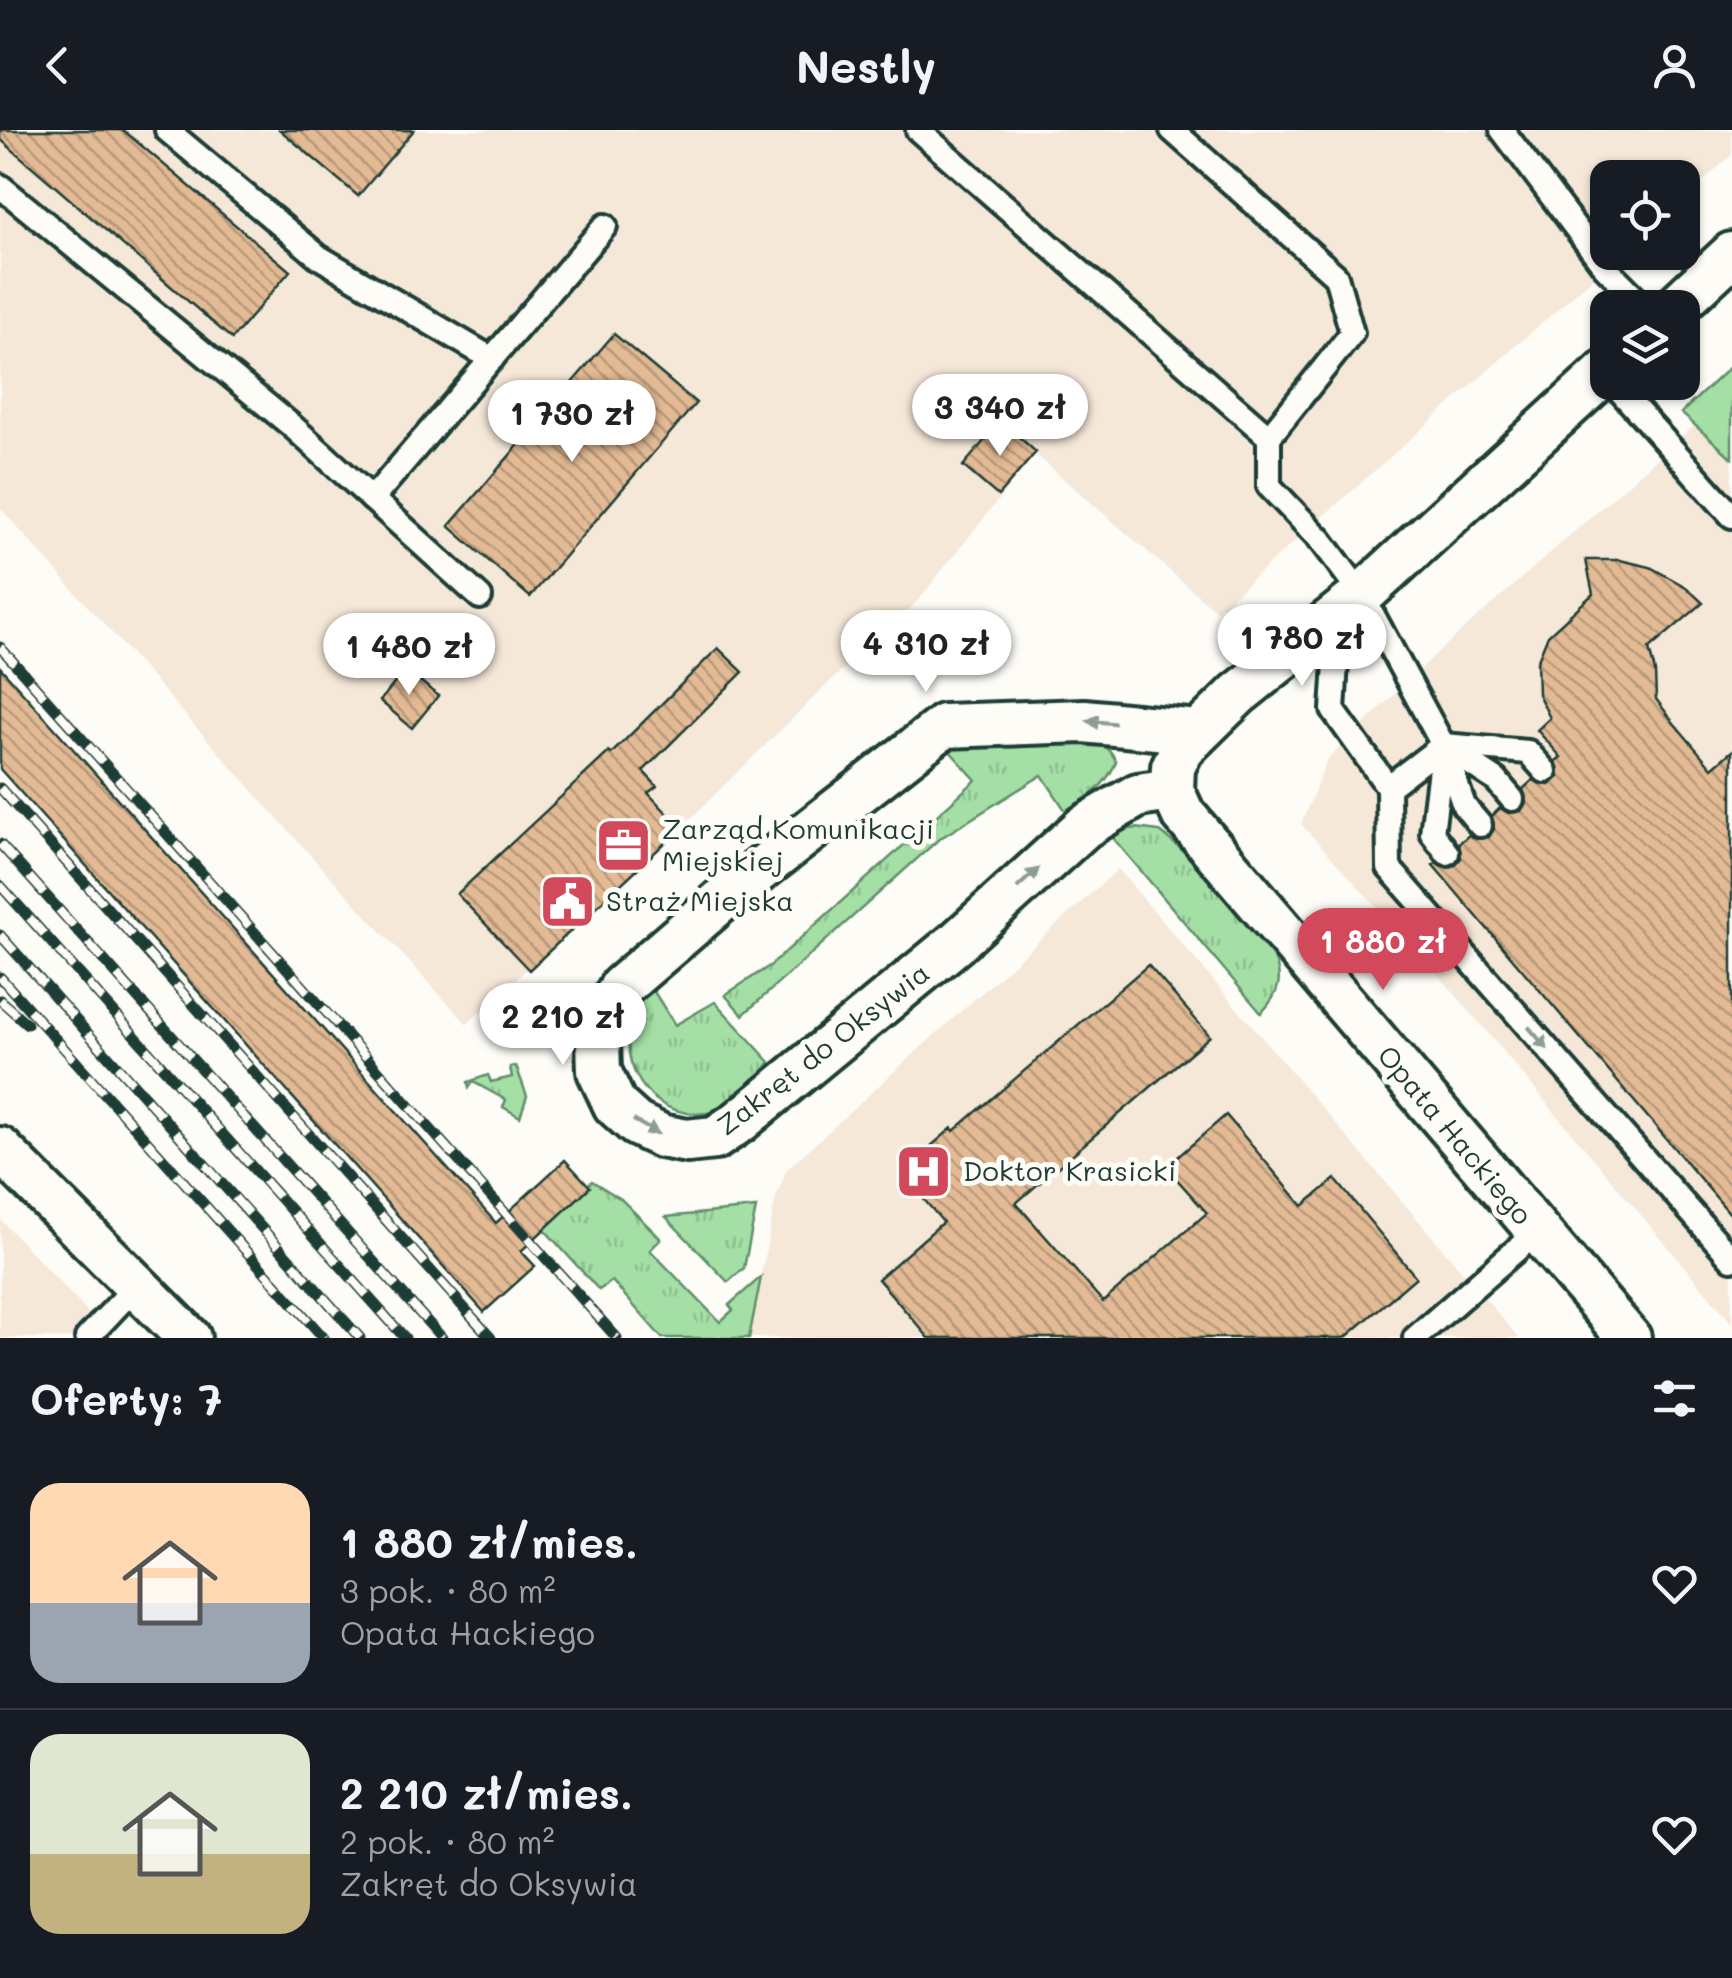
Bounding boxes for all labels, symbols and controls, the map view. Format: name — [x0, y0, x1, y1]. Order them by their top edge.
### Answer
text: Nestly — [796, 36, 936, 94]
icon: back — [30, 38, 85, 93]
icon: person — [1647, 38, 1702, 93]
map controls — [1590, 160, 1700, 400]
button: locate — [1590, 160, 1700, 270]
button: layers — [1590, 290, 1700, 400]
pin: 3 340 zł — [897, 374, 1103, 459]
pin: 1 730 zł — [469, 380, 675, 465]
text: 3 340 zł — [934, 385, 1066, 427]
text: 1 730 zł — [510, 391, 634, 433]
pin: 1 780 zł — [1199, 604, 1405, 689]
pin: 4 310 zł — [823, 610, 1029, 695]
pin: 1 480 zł — [306, 613, 512, 698]
text: 1 780 zł — [1239, 615, 1365, 657]
text: 4 310 zł — [863, 621, 989, 663]
text: 1 480 zł — [345, 624, 473, 666]
one-way arrow — [1085, 714, 1117, 730]
place label: Zarząd Komunikacji Miejskiej — [662, 810, 934, 878]
office icon: Zarząd Komunikacji Miejskiej — [593, 815, 653, 875]
one-way arrow — [1016, 867, 1040, 890]
public building icon: Straż Miejska — [537, 871, 597, 931]
place label: Straż Miejska — [606, 882, 794, 918]
pin: 1 880 zł — [1280, 908, 1486, 993]
text: 1 880 zł — [1319, 919, 1447, 961]
street label: Zakręt do Oksywia — [709, 954, 936, 1142]
pin: 2 210 zł — [460, 983, 666, 1068]
text: 2 210 zł — [501, 994, 625, 1036]
one-way arrow — [1527, 1025, 1549, 1050]
street label: Opata Hackiego — [1370, 1037, 1541, 1231]
one-way arrow — [632, 1118, 660, 1136]
hospital icon: Doktor Krasicki — [894, 1141, 954, 1201]
place label: Doktor Krasicki — [963, 1152, 1176, 1188]
text: Oferty: 7 — [30, 1371, 222, 1426]
icon: filters — [1647, 1371, 1702, 1426]
text: 1 880 zł/mies. — [340, 1514, 638, 1569]
icon: home — [110, 1523, 230, 1643]
icon: heart — [1647, 1556, 1702, 1611]
text: 3 pok. · 80 m² — [340, 1569, 556, 1611]
text: Opata Hackiego — [340, 1611, 595, 1653]
text: 2 210 zł/mies. — [340, 1765, 633, 1820]
icon: home — [110, 1774, 230, 1894]
icon: heart — [1647, 1807, 1702, 1862]
text: 2 pok. · 80 m² — [340, 1820, 555, 1862]
text: Zakręt do Oksywia — [340, 1862, 637, 1904]

